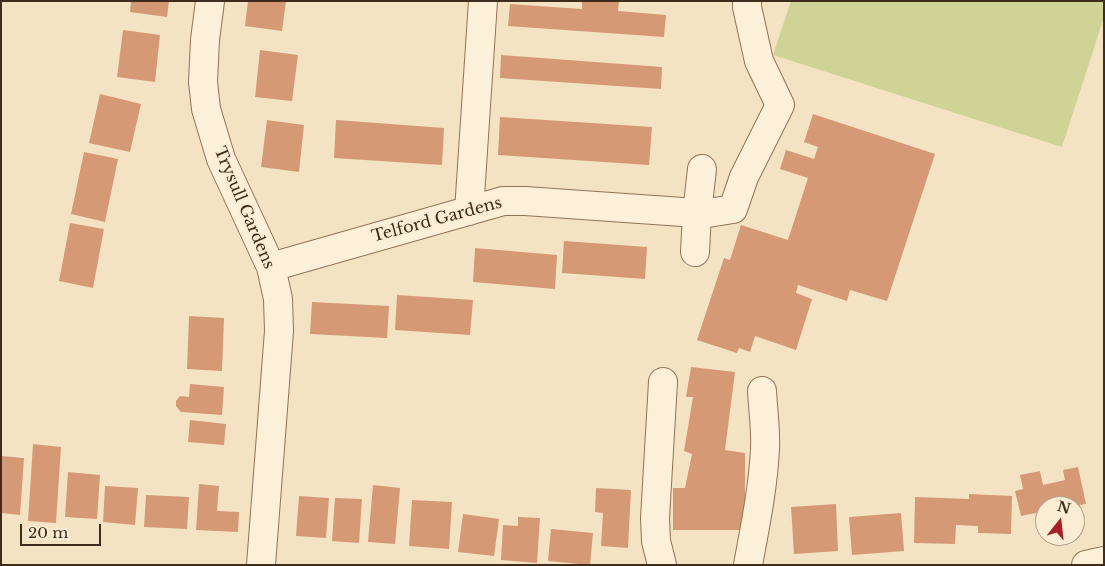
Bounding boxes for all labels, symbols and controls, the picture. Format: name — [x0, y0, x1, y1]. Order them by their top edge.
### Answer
street label: Trysull Gardens — [210, 144, 278, 272]
street label: Telford Gardens — [370, 193, 504, 247]
north arrow — [1035, 496, 1085, 546]
text: N — [1055, 497, 1073, 518]
scale bar — [22, 514, 104, 546]
text: 20 m — [28, 523, 68, 542]

